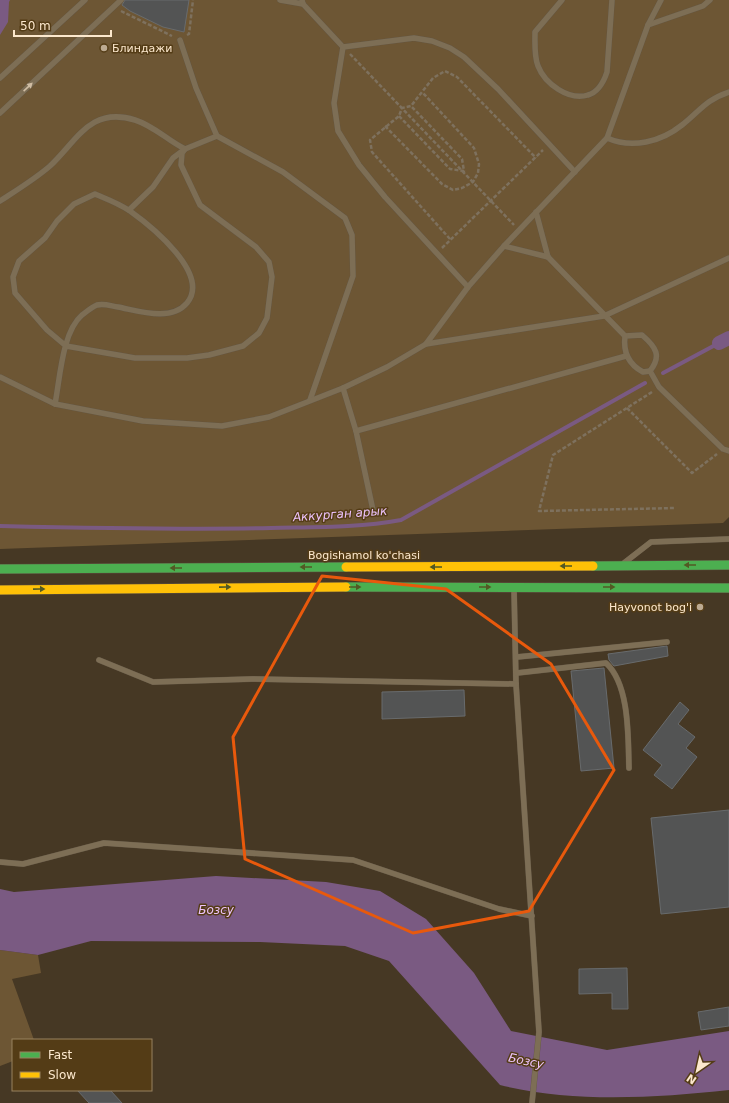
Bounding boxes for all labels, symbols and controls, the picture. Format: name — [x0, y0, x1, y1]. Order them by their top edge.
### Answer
scale bar — [14, 12, 111, 38]
text: 50 m — [20, 19, 51, 33]
place label: Блиндажи — [112, 42, 172, 55]
marker: Блиндажи — [99, 43, 109, 53]
one-way arrow — [23, 82, 33, 91]
water label: Аккурган арык — [291, 504, 388, 524]
street label: Bogishamol ko'chasi — [308, 549, 420, 562]
one-way arrow — [683, 562, 696, 568]
one-way arrow — [559, 563, 572, 569]
one-way arrow — [299, 564, 312, 570]
one-way arrow — [429, 564, 442, 570]
one-way arrow — [169, 565, 182, 571]
one-way arrow — [219, 584, 232, 590]
one-way arrow — [349, 584, 362, 590]
one-way arrow — [479, 584, 492, 590]
one-way arrow — [603, 584, 616, 590]
one-way arrow — [33, 586, 46, 592]
place label: Hayvonot bog'i — [609, 601, 692, 614]
marker: Hayvonot bog'i — [695, 602, 705, 612]
water label: Бозсу — [198, 903, 235, 917]
legend — [12, 1039, 152, 1091]
text: Fast — [48, 1048, 72, 1062]
water label: Бозсу — [507, 1050, 546, 1072]
north arrow — [677, 1051, 717, 1091]
text: Slow — [48, 1068, 76, 1082]
text: N — [684, 1071, 699, 1087]

